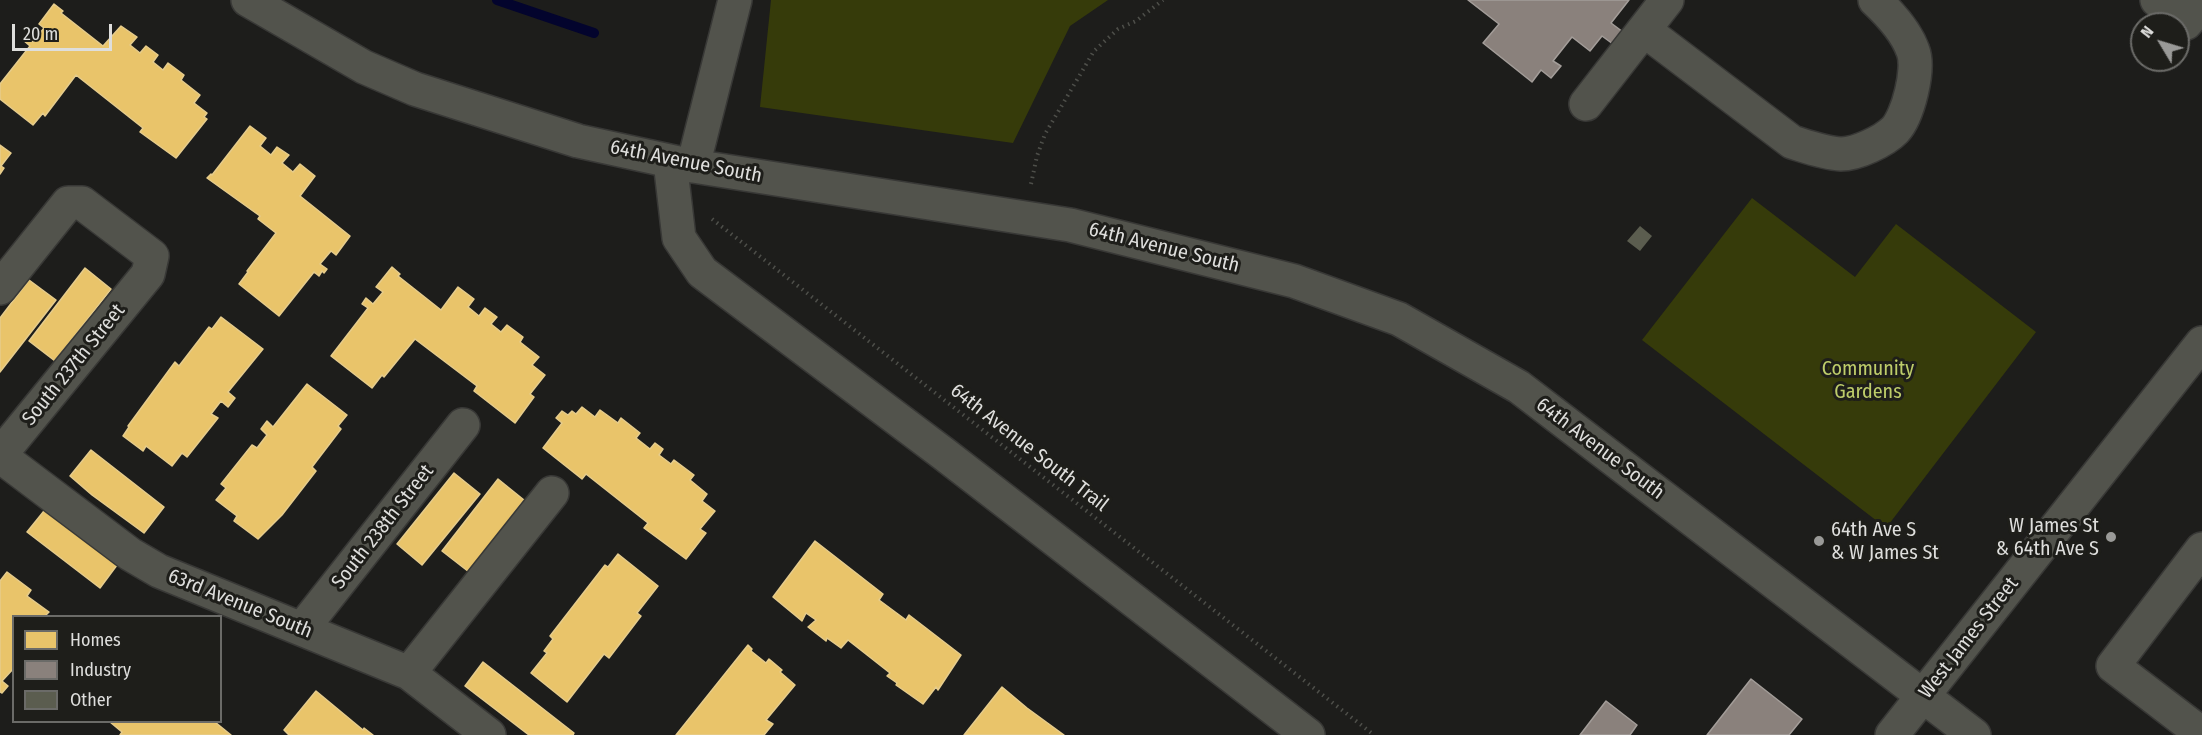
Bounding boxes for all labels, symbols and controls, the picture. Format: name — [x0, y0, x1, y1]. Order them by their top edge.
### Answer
scale bar — [15, 12, 116, 50]
north arrow — [2130, 12, 2190, 72]
text: N — [2137, 22, 2157, 41]
text: 20 m — [23, 23, 58, 45]
street label: 64th Avenue South — [608, 136, 764, 188]
street label: 64th Avenue South — [1086, 218, 1242, 278]
street label: South 237th Street — [18, 299, 130, 431]
park label: Community Gardens — [1822, 357, 1914, 404]
street label: 64th Avenue South Trail — [945, 379, 1113, 517]
street label: 64th Avenue South — [1531, 393, 1669, 505]
street label: South 238th Street — [327, 460, 439, 594]
place label: W James St & 64th Ave S — [1996, 514, 2099, 561]
place label: 64th Ave S & W James St — [1831, 518, 1939, 565]
marker: W James St & 64th Ave S — [2104, 530, 2118, 544]
marker: 64th Ave S & W James St — [1812, 534, 1826, 548]
street label: 63rd Avenue South — [164, 564, 316, 644]
street label: West James Street — [1914, 573, 2024, 703]
legend — [12, 615, 222, 723]
text: Homes — [70, 629, 121, 651]
text: Industry — [70, 659, 131, 681]
text: Other — [70, 689, 112, 711]

